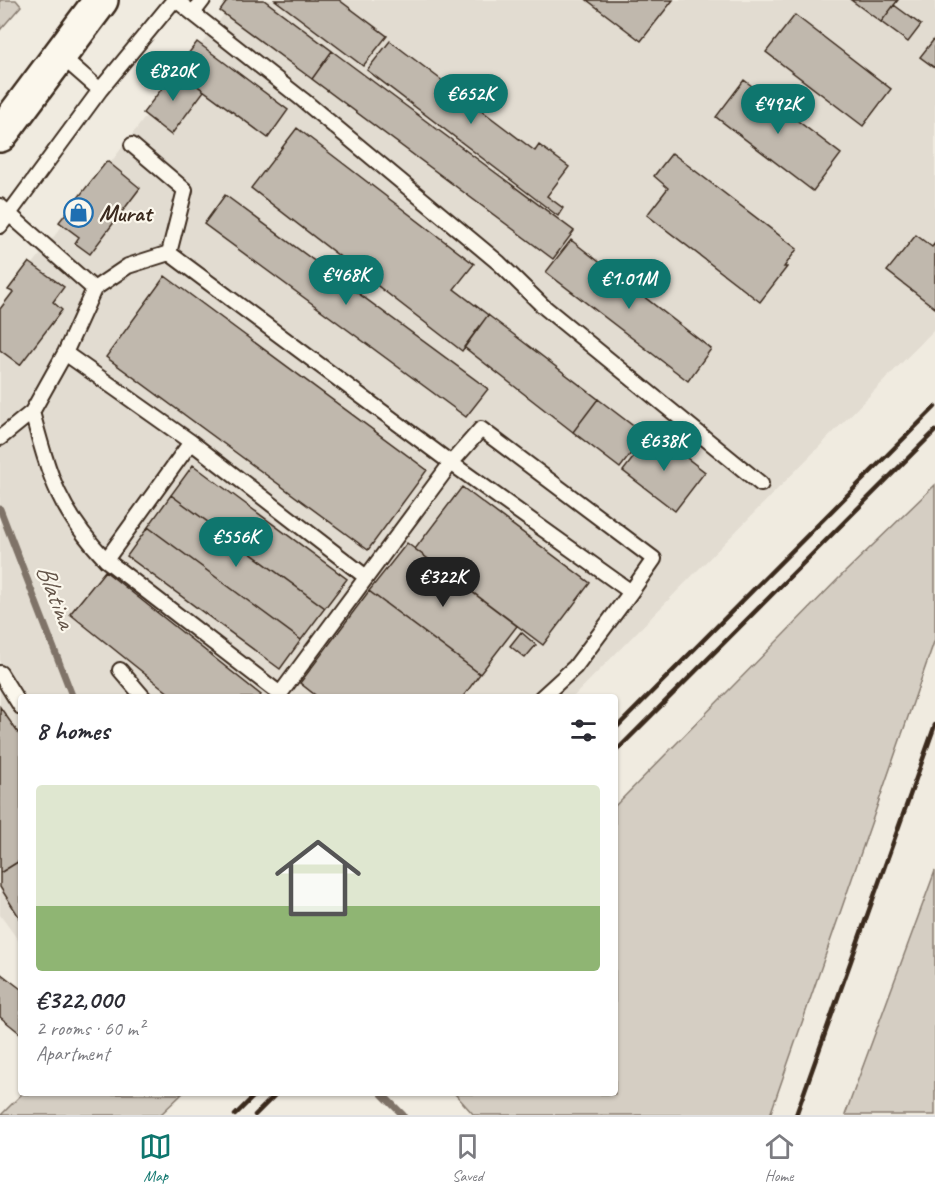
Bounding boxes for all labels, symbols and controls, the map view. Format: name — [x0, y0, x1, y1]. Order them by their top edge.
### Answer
pin: €820K — [131, 51, 215, 102]
text: €820K — [150, 58, 196, 83]
pin: €652K — [429, 74, 513, 125]
text: €652K — [448, 81, 494, 106]
pin: €492K — [736, 84, 820, 135]
text: €492K — [755, 91, 801, 116]
shop icon: Murat — [62, 197, 94, 229]
place label: Murat — [99, 198, 155, 228]
pin: €468K — [304, 255, 388, 306]
pin: €1.01M — [580, 259, 678, 310]
text: €468K — [323, 262, 369, 287]
text: €1.01M — [602, 266, 656, 291]
pin: €638K — [622, 421, 706, 472]
text: €638K — [641, 428, 687, 453]
pin: €556K — [194, 517, 278, 568]
text: €556K — [213, 524, 259, 549]
pin: €322K — [401, 557, 485, 608]
water label: Blatina — [29, 560, 84, 636]
text: €322K — [420, 564, 466, 589]
text: 8 homes — [36, 714, 109, 747]
icon: filters — [567, 714, 600, 747]
icon: home — [264, 824, 372, 932]
text: €322,000 — [36, 983, 123, 1016]
text: 2 rooms · 60 m² — [36, 1016, 144, 1041]
text: Apartment — [36, 1041, 109, 1066]
tab: Map — [139, 1130, 172, 1186]
tab: Saved — [451, 1130, 484, 1186]
tab: Home — [763, 1130, 796, 1186]

